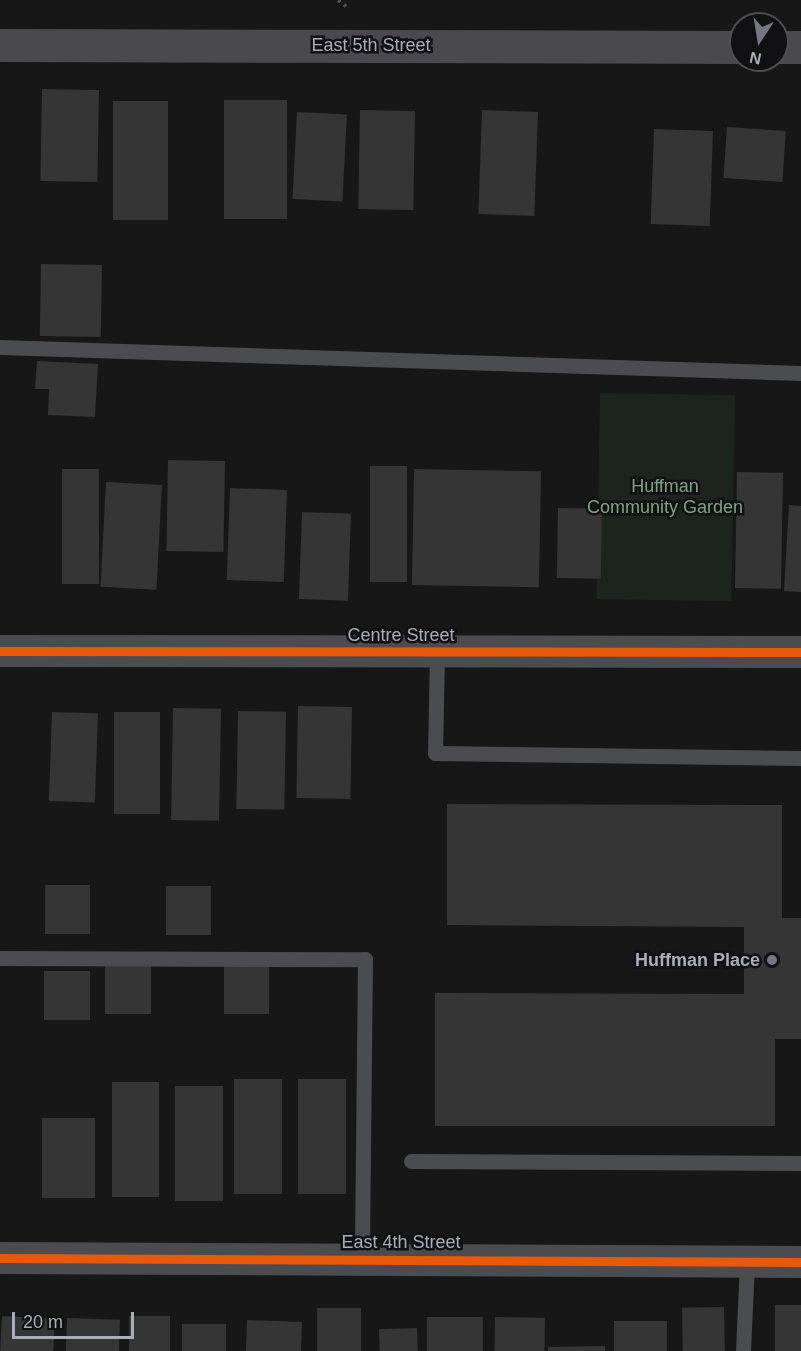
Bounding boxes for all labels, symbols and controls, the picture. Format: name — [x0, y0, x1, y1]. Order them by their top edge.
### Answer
north arrow — [729, 12, 789, 72]
street label: East 5th Street — [311, 34, 431, 56]
text: N — [748, 49, 763, 68]
park label: Huffman Community Garden — [587, 476, 743, 518]
street label: Centre Street — [347, 624, 455, 646]
place label: Huffman Place — [635, 949, 760, 971]
marker: Huffman Place — [765, 953, 779, 967]
street label: East 4th Street — [341, 1231, 461, 1253]
scale bar — [15, 1300, 136, 1338]
text: 20 m — [23, 1312, 63, 1332]

